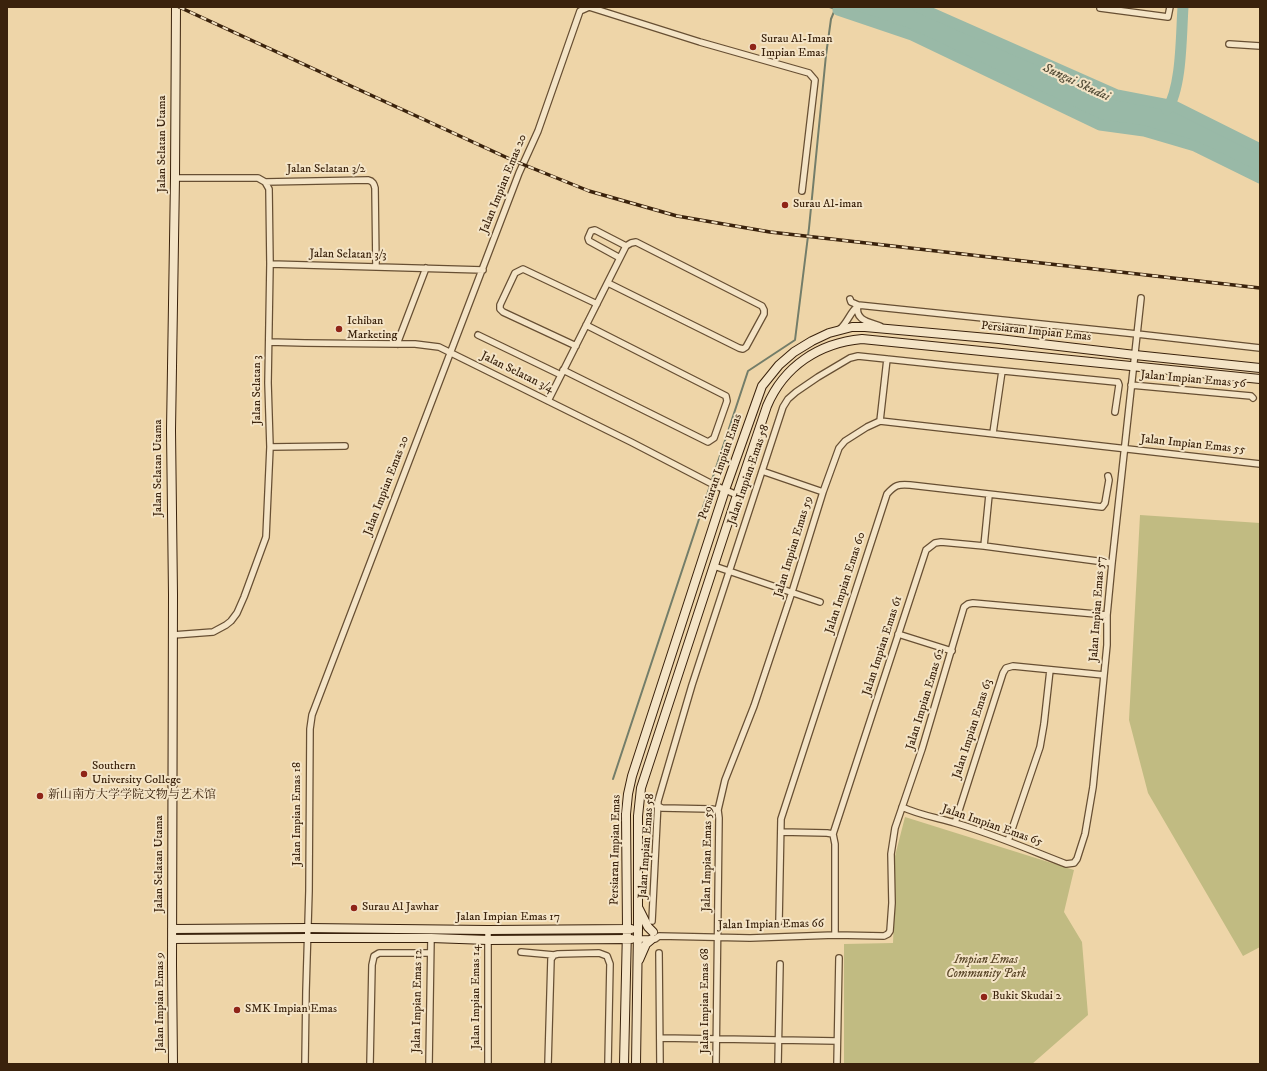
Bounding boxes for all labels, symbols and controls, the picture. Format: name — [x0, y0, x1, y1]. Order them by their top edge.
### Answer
place label: Surau Al-Iman Impian Emas — [761, 33, 832, 61]
marker: Surau Al-Iman Impian Emas — [748, 42, 758, 52]
water label: Sungai Skudai — [1040, 61, 1112, 105]
street label: Jalan Selatan Utama — [156, 95, 170, 193]
street label: Jalan Impian Emas 20 — [478, 132, 530, 236]
street label: Jalan Selatan 3/2 — [287, 163, 365, 177]
place label: Surau Al-iman — [793, 198, 863, 212]
marker: Surau Al-iman — [780, 200, 790, 210]
street label: Jalan Selatan 3/3 — [309, 247, 387, 263]
place label: Ichiban Marketing — [347, 315, 397, 343]
street label: Persiaran Impian Emas — [980, 319, 1092, 345]
marker: Ichiban Marketing — [334, 324, 344, 334]
street label: Jalan Selatan 3/4 — [478, 349, 556, 397]
street label: Jalan Selatan 3 — [251, 355, 265, 425]
street label: Jalan Impian Emas 56 — [1140, 368, 1246, 392]
street label: Persiaran Impian Emas — [696, 412, 746, 522]
street label: Jalan Selatan Utama — [152, 419, 166, 517]
street label: Jalan Impian Emas 58 — [725, 423, 773, 527]
street label: Jalan Impian Emas 55 — [1140, 432, 1246, 458]
street label: Jalan Impian Emas 20 — [361, 434, 413, 538]
street label: Jalan Impian Emas 59 — [772, 495, 816, 599]
street label: Jalan Impian Emas 60 — [823, 530, 869, 636]
street label: Jalan Impian Emas 57 — [1087, 556, 1109, 662]
street label: Jalan Impian Emas 61 — [860, 594, 906, 698]
street label: Jalan Impian Emas 62 — [904, 646, 948, 752]
street label: Jalan Impian Emas 63 — [950, 677, 996, 781]
place label: Southern University College — [92, 760, 181, 788]
street label: Jalan Impian Emas 18 — [291, 762, 305, 866]
marker: Southern University College — [79, 769, 89, 779]
place label: 新山南方大学学院文物与艺术馆 — [48, 789, 216, 803]
marker: 新山南方大学学院文物与艺术馆 — [35, 791, 45, 801]
street label: Jalan Impian Emas 58 — [636, 793, 658, 899]
street label: Persiaran Impian Emas — [608, 795, 624, 905]
street label: Jalan Impian Emas 65 — [940, 802, 1044, 850]
street label: Jalan Impian Emas 59 — [700, 806, 716, 912]
street label: Jalan Selatan Utama — [153, 815, 167, 913]
place label: Surau Al Jawhar — [362, 901, 439, 915]
marker: Surau Al Jawhar — [349, 903, 359, 913]
street label: Jalan Impian Emas 17 — [456, 911, 560, 925]
street label: Jalan Impian Emas 66 — [718, 917, 824, 933]
street label: Jalan Impian Emas 14 — [470, 945, 484, 1049]
street label: Jalan Impian Emas 68 — [699, 948, 713, 1054]
street label: Jalan Impian Emas 12 — [410, 949, 426, 1053]
street label: Jalan Impian Emas 9 — [154, 952, 168, 1052]
park label: Impian Emas Community Park — [946, 954, 1026, 982]
place label: Bukit Skudai 2 — [992, 990, 1061, 1004]
marker: Bukit Skudai 2 — [979, 992, 989, 1002]
place label: SMK Impian Emas — [245, 1003, 337, 1017]
marker: SMK Impian Emas — [232, 1005, 242, 1015]

